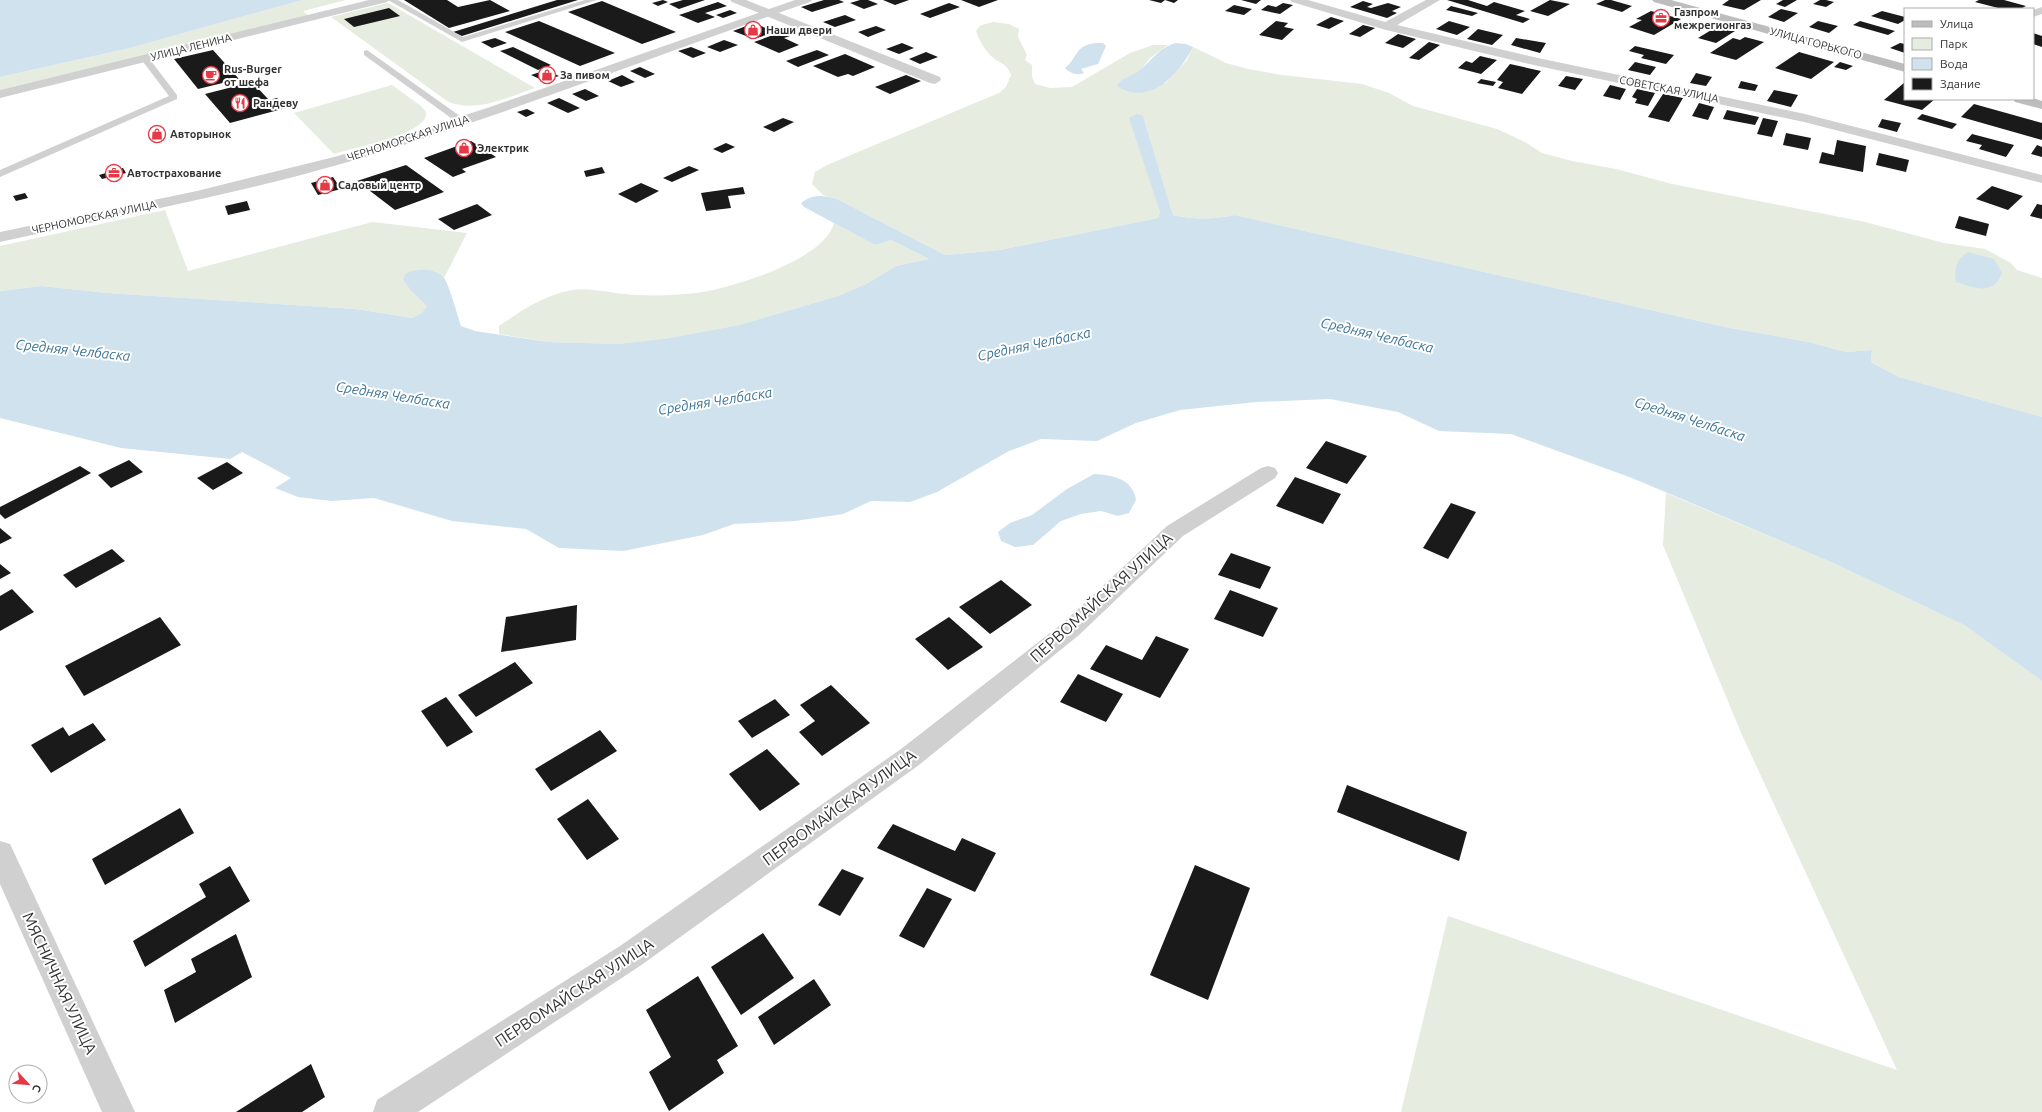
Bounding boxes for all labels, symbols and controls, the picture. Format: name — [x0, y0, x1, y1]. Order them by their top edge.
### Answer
place label: Газпром межрегионгаз — [1674, 6, 1752, 31]
office icon: Газпром межрегионгаз — [1651, 8, 1671, 28]
legend — [1904, 8, 2034, 100]
text: Улица — [1940, 17, 1973, 30]
shop icon: Наши двери — [743, 20, 763, 40]
place label: Наши двери — [766, 24, 832, 36]
street label: УЛИЦА ГОРЬКОГО — [1769, 25, 1863, 61]
street label: УЛИЦА ЛЕНИНА — [149, 31, 234, 63]
text: Парк — [1940, 37, 1968, 50]
text: Вода — [1940, 57, 1968, 70]
place label: Rus-Burger от шефа — [224, 63, 282, 88]
cafe icon: Rus-Burger от шефа — [201, 65, 221, 85]
shop icon: За пивом — [537, 65, 557, 85]
place label: За пивом — [560, 69, 610, 81]
street label: СОВЕТСКАЯ УЛИЦА — [1618, 73, 1721, 105]
text: Здание — [1940, 77, 1981, 90]
restaurant icon: Рандеву — [230, 93, 250, 113]
place label: Рандеву — [253, 97, 298, 109]
street label: ЧЕРНОМОРСКАЯ УЛИЦА — [346, 112, 471, 163]
shop icon: Авторынок — [147, 124, 167, 144]
place label: Авторынок — [170, 128, 232, 140]
shop icon: Электрик — [454, 138, 474, 158]
place label: Электрик — [477, 142, 530, 154]
office icon: Автострахование — [104, 163, 124, 183]
place label: Автострахование — [127, 167, 221, 179]
shop icon: Садовый центр — [315, 175, 335, 195]
place label: Садовый центр — [338, 179, 422, 191]
street label: ЧЕРНОМОРСКАЯ УЛИЦА — [31, 198, 158, 236]
water label: Средняя Челбаска — [1319, 314, 1435, 356]
water label: Средняя Челбаска — [976, 324, 1093, 364]
water label: Средняя Челбаска — [15, 336, 132, 364]
water label: Средняя Челбаска — [335, 378, 452, 412]
water label: Средняя Челбаска — [657, 384, 774, 418]
water label: Средняя Челбаска — [1633, 394, 1748, 445]
street label: ПЕРВОМАЙСКАЯ УЛИЦА — [1026, 527, 1176, 666]
street label: ПЕРВОМАЙСКАЯ УЛИЦА — [758, 744, 920, 869]
street label: МЯСНИЧНАЯ УЛИЦА — [19, 909, 101, 1057]
street label: ПЕРВОМАЙСКАЯ УЛИЦА — [491, 933, 657, 1050]
north arrow — [8, 1064, 48, 1104]
text: С — [30, 1083, 44, 1094]

